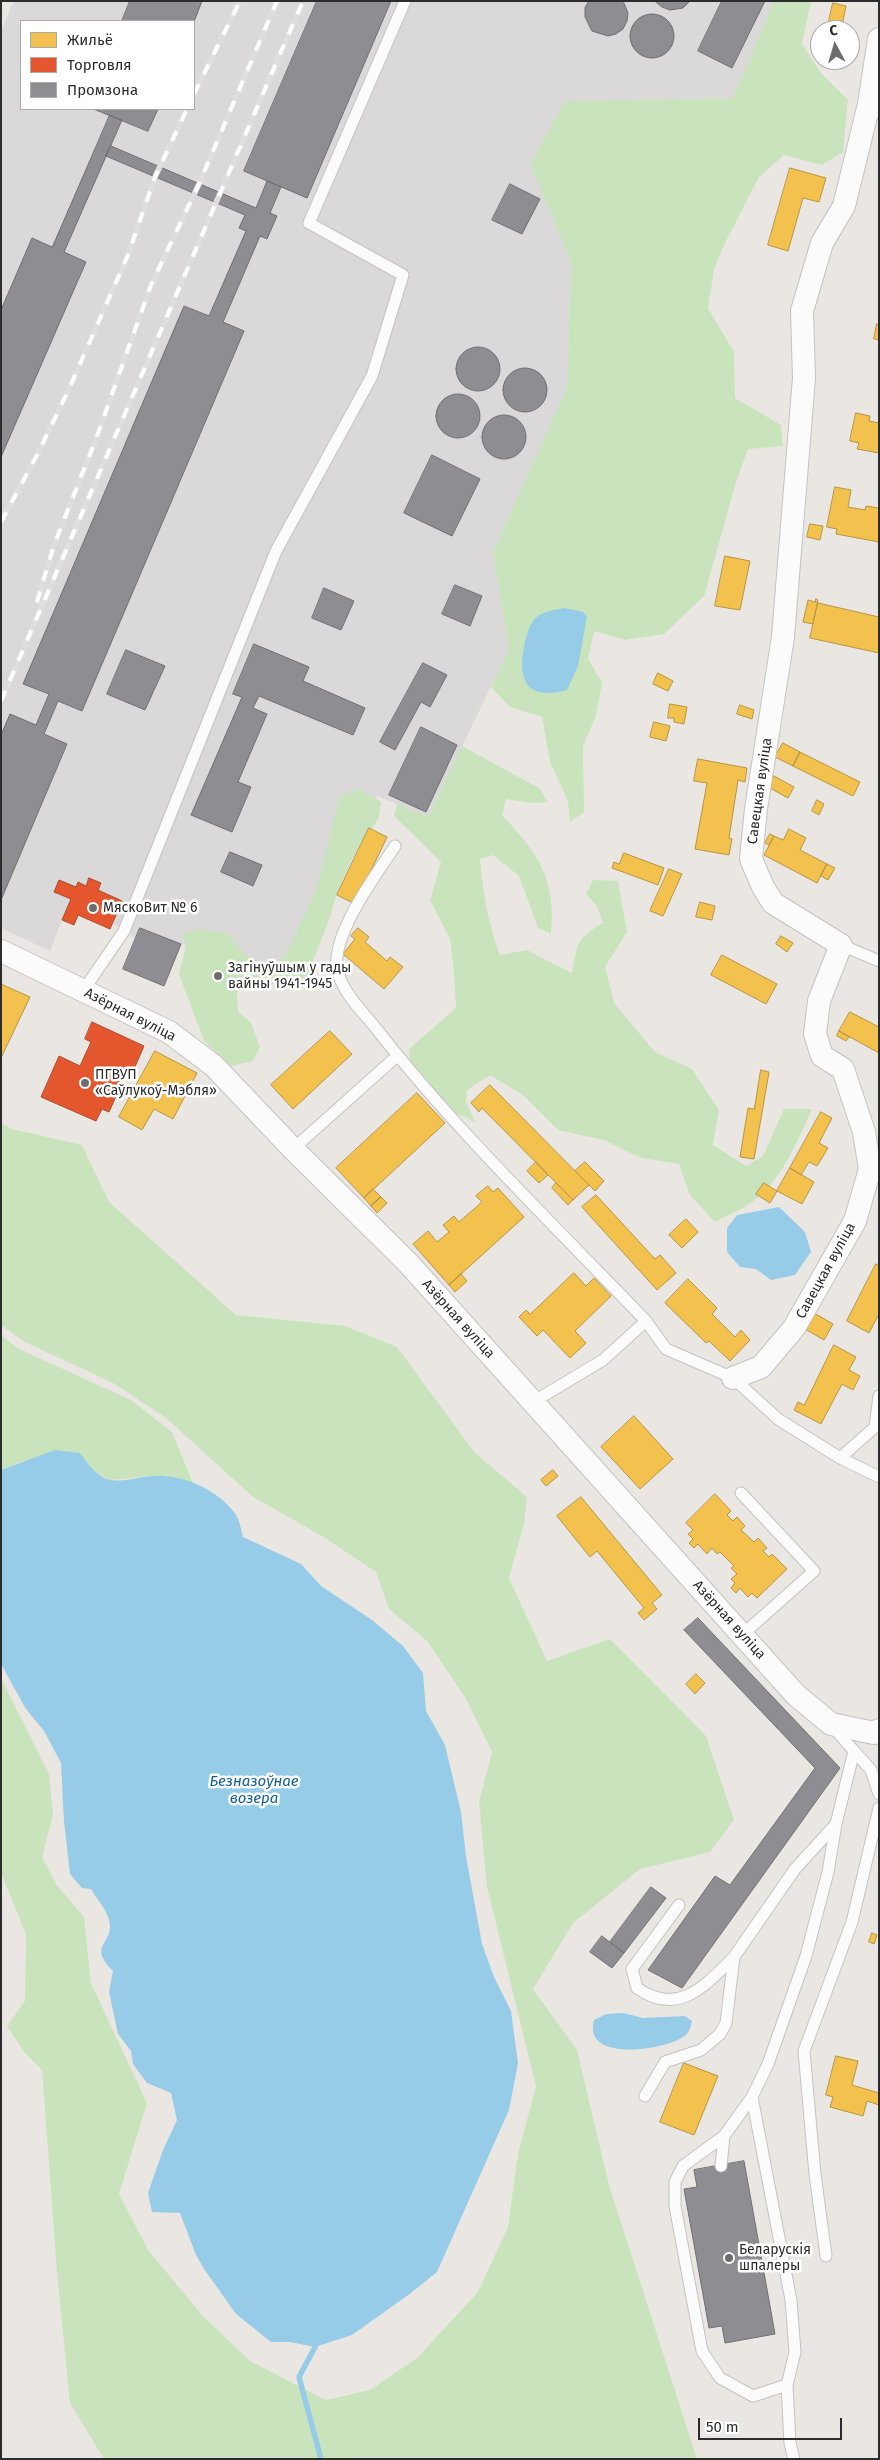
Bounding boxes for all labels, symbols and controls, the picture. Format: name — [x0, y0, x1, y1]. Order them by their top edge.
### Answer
legend — [20, 20, 195, 110]
north arrow — [810, 20, 860, 70]
text: С — [829, 22, 838, 39]
text: Жильё — [67, 31, 113, 49]
text: Торговля — [67, 56, 132, 74]
text: Промзона — [67, 81, 138, 99]
street label: Савецкая вуліца — [744, 737, 776, 845]
place label: МяскоВит № 6 — [103, 900, 197, 916]
marker: МяскоВит № 6 — [87, 902, 99, 914]
place label: Загінуўшым у гады вайны 1941-1945 — [228, 960, 351, 992]
marker: Загінуўшым у гады вайны 1941-1945 — [212, 970, 224, 982]
street label: Азёрная вуліца — [81, 985, 179, 1045]
place label: ПГВУП «Саўлукоў-Мэбля» — [95, 1067, 217, 1100]
marker: ПГВУП «Саўлукоў-Мэбля» — [79, 1077, 91, 1089]
street label: Савецкая вуліца — [793, 1220, 859, 1322]
street label: Азёрная вуліца — [418, 1276, 498, 1362]
street label: Азёрная вуліца — [689, 1577, 769, 1663]
water label: Безназоўнае возера — [209, 1773, 299, 1808]
place label: Беларускія шпалеры — [739, 2242, 811, 2274]
marker: Беларускія шпалеры — [723, 2252, 735, 2264]
scale bar — [700, 2408, 844, 2440]
text: 50 m — [706, 2418, 739, 2436]

